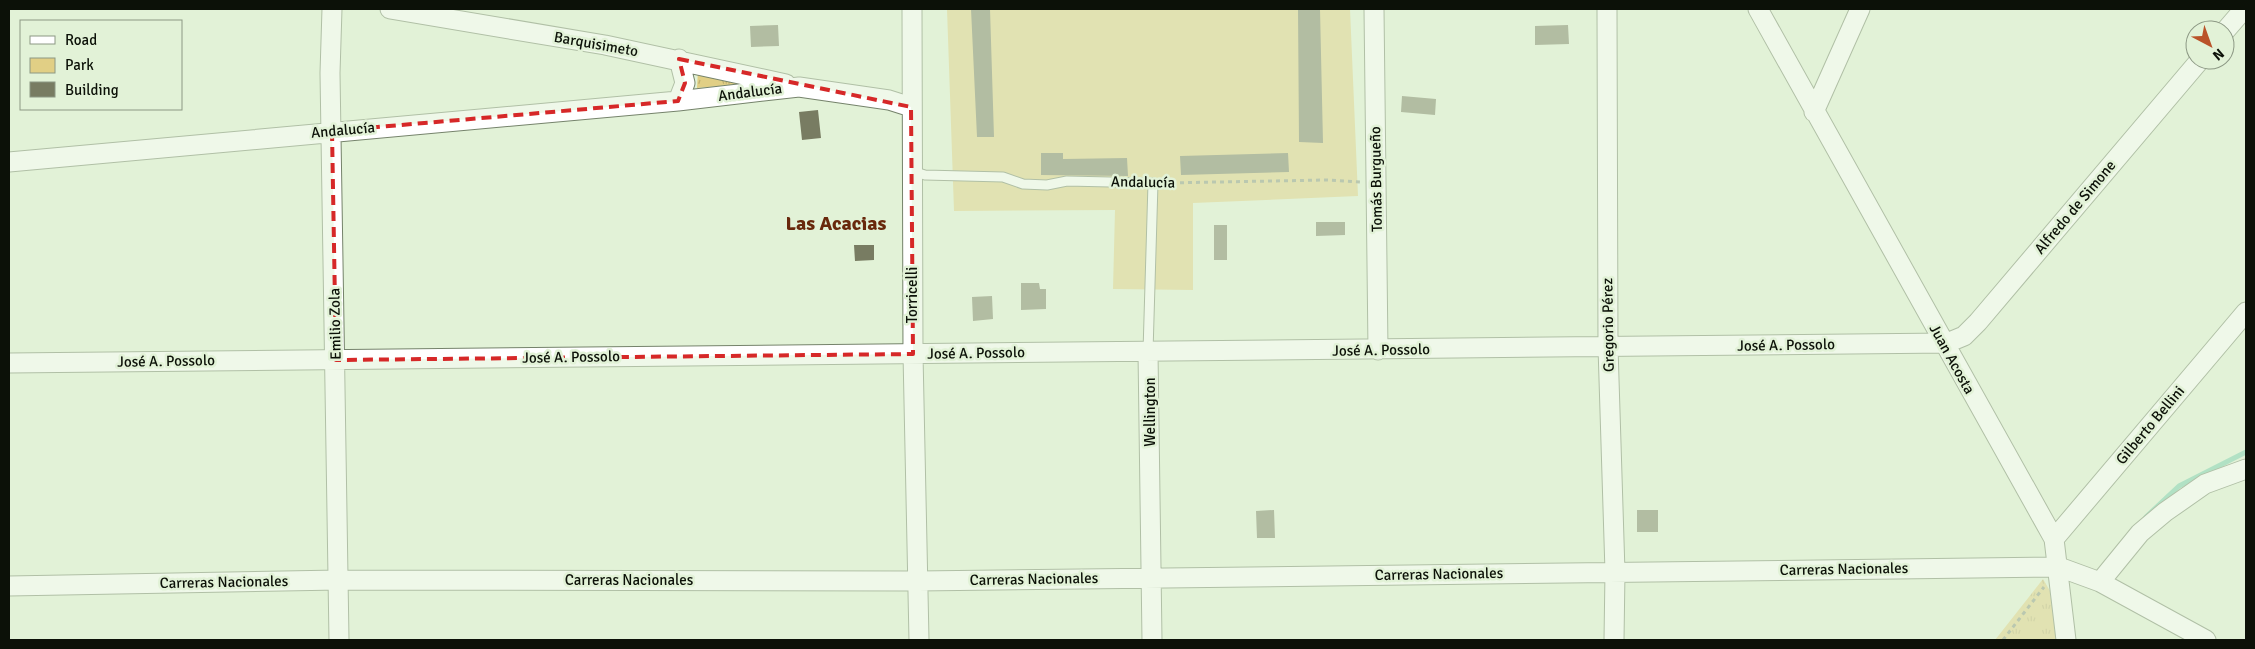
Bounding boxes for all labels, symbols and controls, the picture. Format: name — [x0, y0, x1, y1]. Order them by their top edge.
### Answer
legend — [20, 20, 182, 110]
north arrow — [2185, 20, 2235, 70]
street label: Barquisimeto — [552, 28, 640, 60]
text: Road — [65, 31, 97, 49]
text: N — [2209, 45, 2227, 64]
text: Park — [65, 56, 94, 74]
street label: Andalucía — [717, 79, 783, 105]
text: Building — [65, 81, 119, 99]
street label: Andalucía — [310, 118, 376, 142]
street label: Tomás Burgueño — [1366, 126, 1386, 232]
street label: Alfredo de Simone — [2030, 156, 2120, 258]
street label: Andalucía — [1111, 172, 1175, 192]
district label: Las Acacias — [786, 211, 887, 236]
street label: Torricelli — [903, 267, 921, 323]
street label: Gregorio Pérez — [1598, 278, 1618, 372]
street label: Emilio Zola — [325, 288, 345, 360]
street label: Juan Acosta — [1925, 321, 1979, 397]
street label: José A. Possolo — [1737, 335, 1835, 355]
street label: José A. Possolo — [1332, 340, 1430, 360]
street label: José A. Possolo — [927, 343, 1025, 363]
street label: José A. Possolo — [522, 347, 620, 367]
street label: José A. Possolo — [117, 351, 215, 371]
street label: Wellington — [1141, 377, 1159, 447]
street label: Gilberto Bellini — [2112, 382, 2188, 468]
street label: Carreras Nacionales — [1780, 559, 1909, 579]
street label: Carreras Nacionales — [1375, 564, 1504, 584]
street label: Carreras Nacionales — [970, 569, 1099, 589]
street label: Carreras Nacionales — [565, 571, 694, 589]
street label: Carreras Nacionales — [160, 572, 289, 592]

